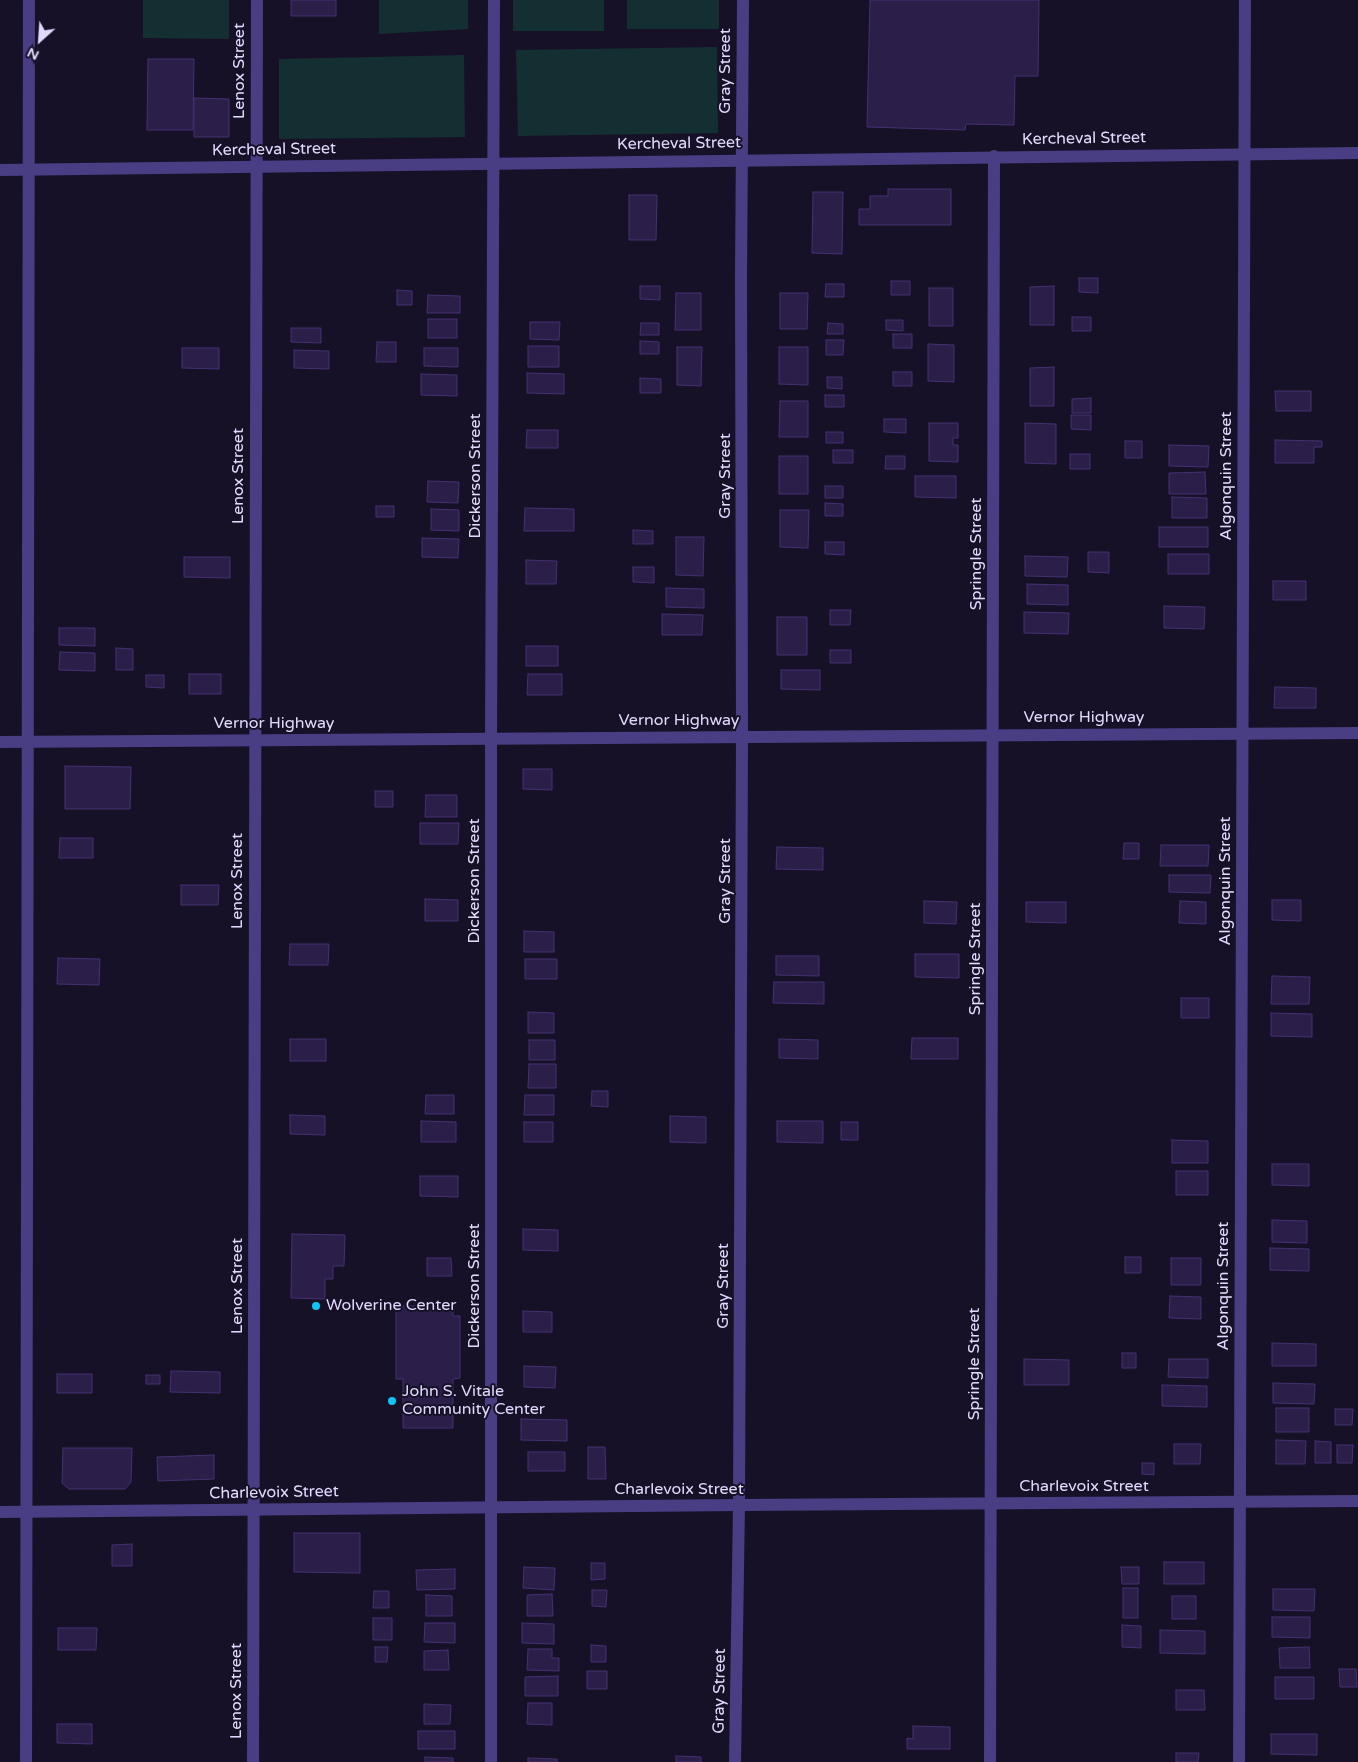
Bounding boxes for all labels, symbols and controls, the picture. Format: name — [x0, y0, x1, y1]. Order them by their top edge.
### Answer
north arrow — [15, 15, 65, 65]
street label: Lenox Street — [230, 23, 250, 119]
street label: Gray Street — [716, 28, 736, 114]
text: N — [24, 44, 42, 64]
street label: Kercheval Street — [1022, 128, 1146, 150]
street label: Kercheval Street — [617, 133, 741, 155]
street label: Kercheval Street — [212, 139, 336, 161]
street label: Algonquin Street — [1217, 412, 1237, 540]
street label: Dickerson Street — [466, 413, 486, 539]
street label: Lenox Street — [229, 428, 249, 524]
street label: Gray Street — [716, 433, 736, 519]
street label: Springle Street — [967, 498, 987, 610]
street label: Vernor Highway — [1024, 708, 1144, 728]
street label: Vernor Highway — [619, 711, 739, 731]
street label: Vernor Highway — [214, 714, 334, 734]
street label: Algonquin Street — [1216, 817, 1236, 945]
street label: Dickerson Street — [465, 818, 485, 944]
street label: Lenox Street — [228, 833, 248, 929]
street label: Gray Street — [716, 838, 736, 924]
street label: Springle Street — [966, 903, 986, 1015]
street label: Algonquin Street — [1214, 1222, 1234, 1350]
street label: Dickerson Street — [465, 1223, 485, 1349]
street label: Lenox Street — [228, 1238, 248, 1334]
street label: Gray Street — [714, 1243, 734, 1329]
place label: Wolverine Center — [326, 1296, 456, 1316]
marker: Wolverine Center — [310, 1300, 322, 1312]
street label: Springle Street — [965, 1308, 985, 1420]
place label: John S. Vitale Community Center — [402, 1382, 545, 1420]
marker: John S. Vitale Community Center — [386, 1395, 398, 1407]
street label: Charlevoix Street — [1019, 1477, 1149, 1497]
street label: Charlevoix Street — [614, 1480, 744, 1500]
street label: Charlevoix Street — [209, 1482, 339, 1504]
street label: Lenox Street — [227, 1643, 247, 1739]
street label: Gray Street — [710, 1648, 730, 1734]

